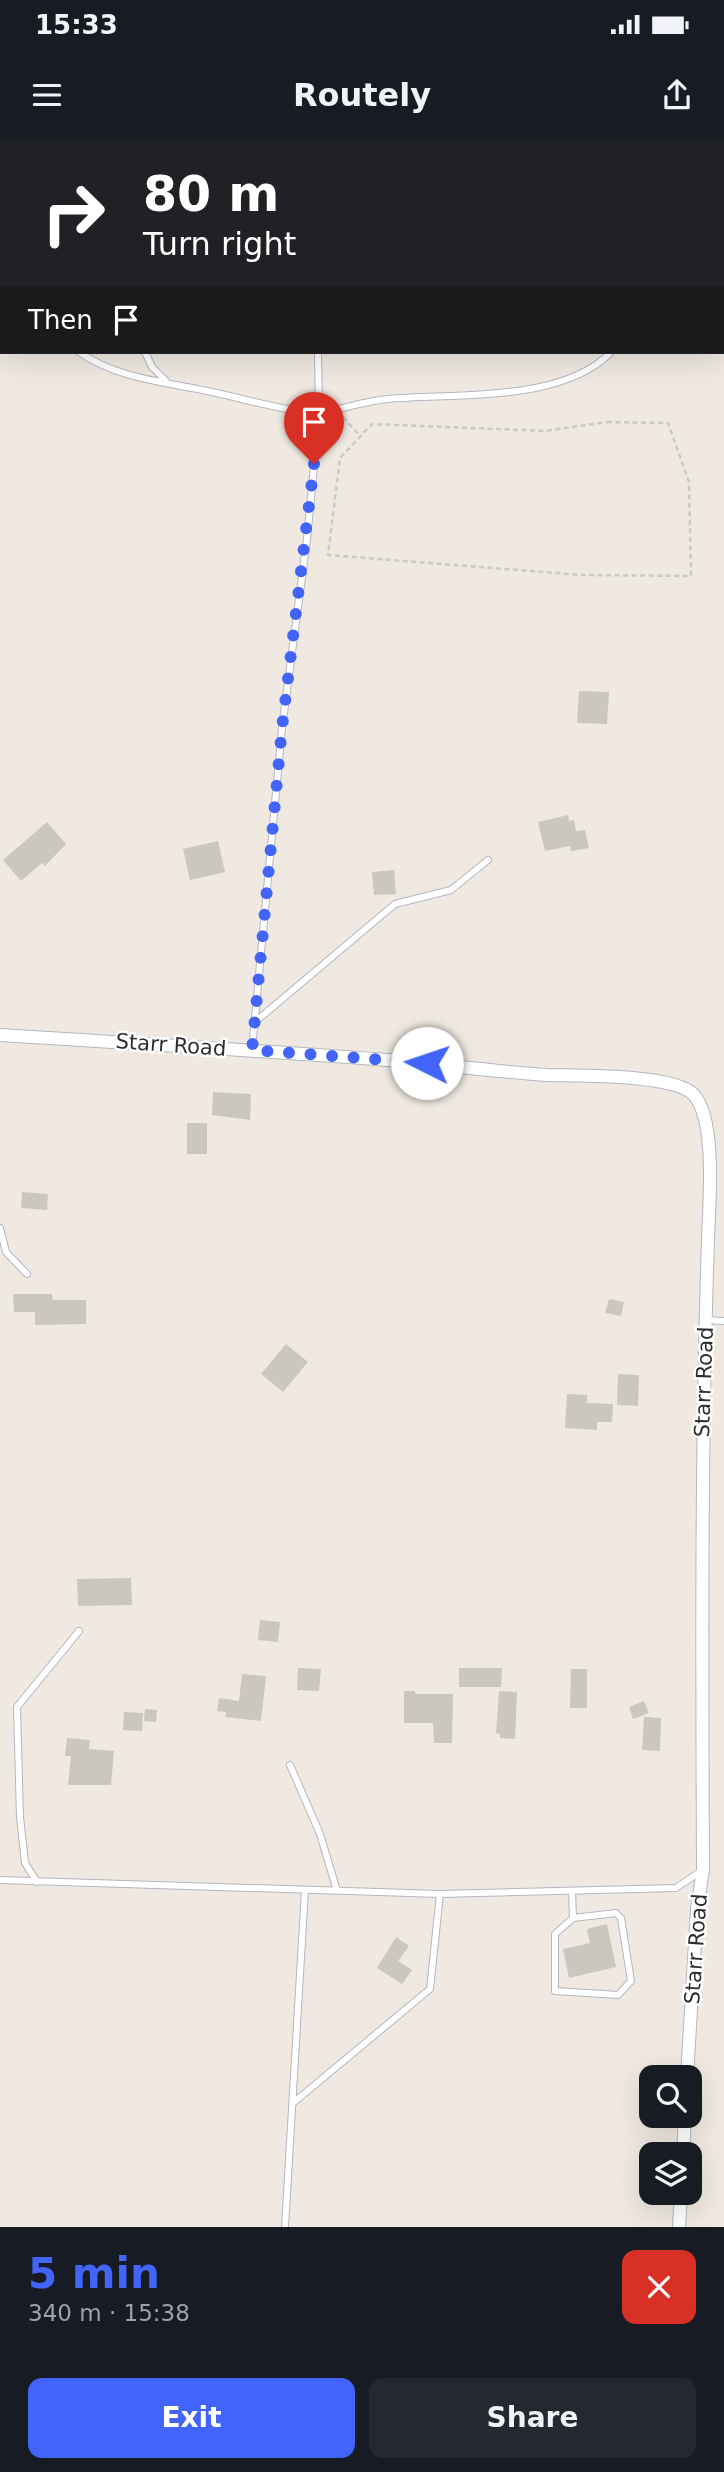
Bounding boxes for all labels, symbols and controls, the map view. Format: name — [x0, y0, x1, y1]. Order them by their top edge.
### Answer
text: 15:33 — [35, 10, 118, 40]
icon: menu — [28, 76, 66, 114]
text: Routely — [293, 76, 431, 114]
icon: share — [658, 76, 696, 114]
text: 80 m — [143, 166, 279, 223]
icon: right — [28, 168, 119, 259]
text: Turn right — [143, 225, 296, 263]
icon: arrive — [107, 301, 145, 339]
text: Then — [28, 305, 93, 335]
pin — [284, 392, 344, 464]
icon: arrive — [295, 403, 333, 441]
position arrow — [390, 1026, 464, 1100]
street label: Starr Road — [115, 1029, 227, 1061]
street label: Starr Road — [690, 1326, 718, 1438]
street label: Starr Road — [680, 1893, 712, 2005]
map controls — [639, 2065, 702, 2205]
button: search — [639, 2065, 702, 2128]
button: layers — [639, 2142, 702, 2205]
text: 5 min — [28, 2249, 160, 2298]
button: close — [622, 2250, 696, 2324]
text: 340 m · 15:38 — [28, 2300, 190, 2326]
button: Exit — [28, 2378, 355, 2458]
button: Share — [369, 2378, 696, 2458]

